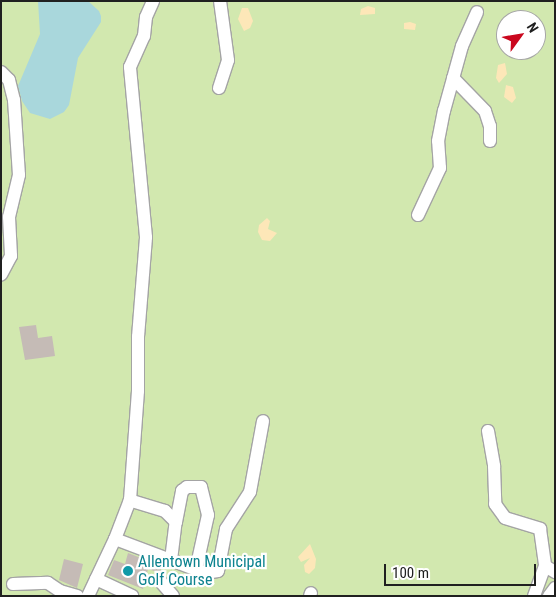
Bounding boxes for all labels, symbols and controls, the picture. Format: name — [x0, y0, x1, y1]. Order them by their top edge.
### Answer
north arrow — [496, 10, 546, 60]
text: N — [524, 20, 542, 35]
place label: Allentown Municipal Golf Course — [138, 552, 266, 590]
scale bar — [386, 554, 538, 586]
text: 100 m — [392, 564, 429, 582]
marker: Allentown Municipal Golf Course — [122, 565, 134, 577]

